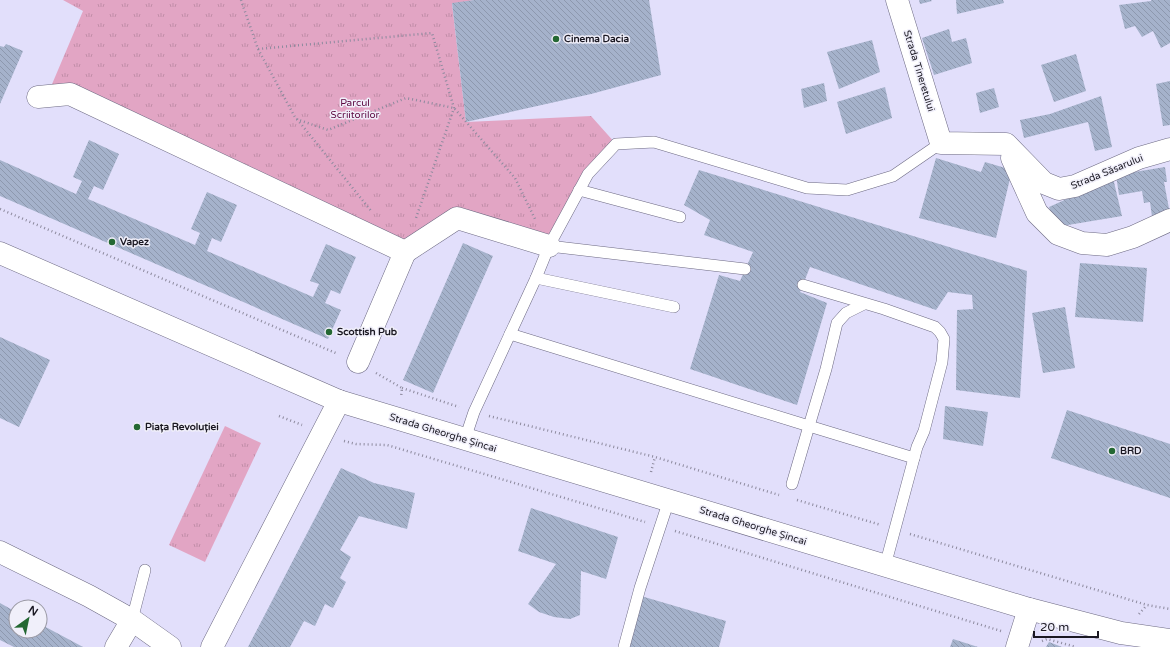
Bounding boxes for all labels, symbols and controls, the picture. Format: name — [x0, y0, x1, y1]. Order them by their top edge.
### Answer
street label: Strada Tineretului — [901, 29, 937, 113]
place label: Cinema Dacia — [564, 33, 629, 45]
marker: Cinema Dacia — [551, 34, 561, 44]
park label: Parcul Scriitorilor — [331, 97, 380, 121]
street label: Strada Săsarului — [1069, 152, 1145, 192]
place label: Vapez — [120, 236, 149, 248]
marker: Vapez — [107, 237, 117, 247]
place label: Scottish Pub — [337, 326, 398, 338]
marker: Scottish Pub — [324, 327, 334, 337]
street label: Strada Gheorghe Șincai — [388, 411, 498, 455]
place label: Piața Revoluției — [145, 421, 219, 433]
marker: Piața Revoluției — [132, 422, 142, 432]
place label: BRD — [1120, 445, 1142, 457]
marker: BRD — [1107, 446, 1117, 456]
street label: Strada Gheorghe Șincai — [698, 504, 808, 548]
north arrow — [8, 599, 48, 639]
text: N — [26, 603, 40, 619]
scale bar — [1034, 613, 1098, 639]
text: 20 m — [1040, 620, 1069, 634]

